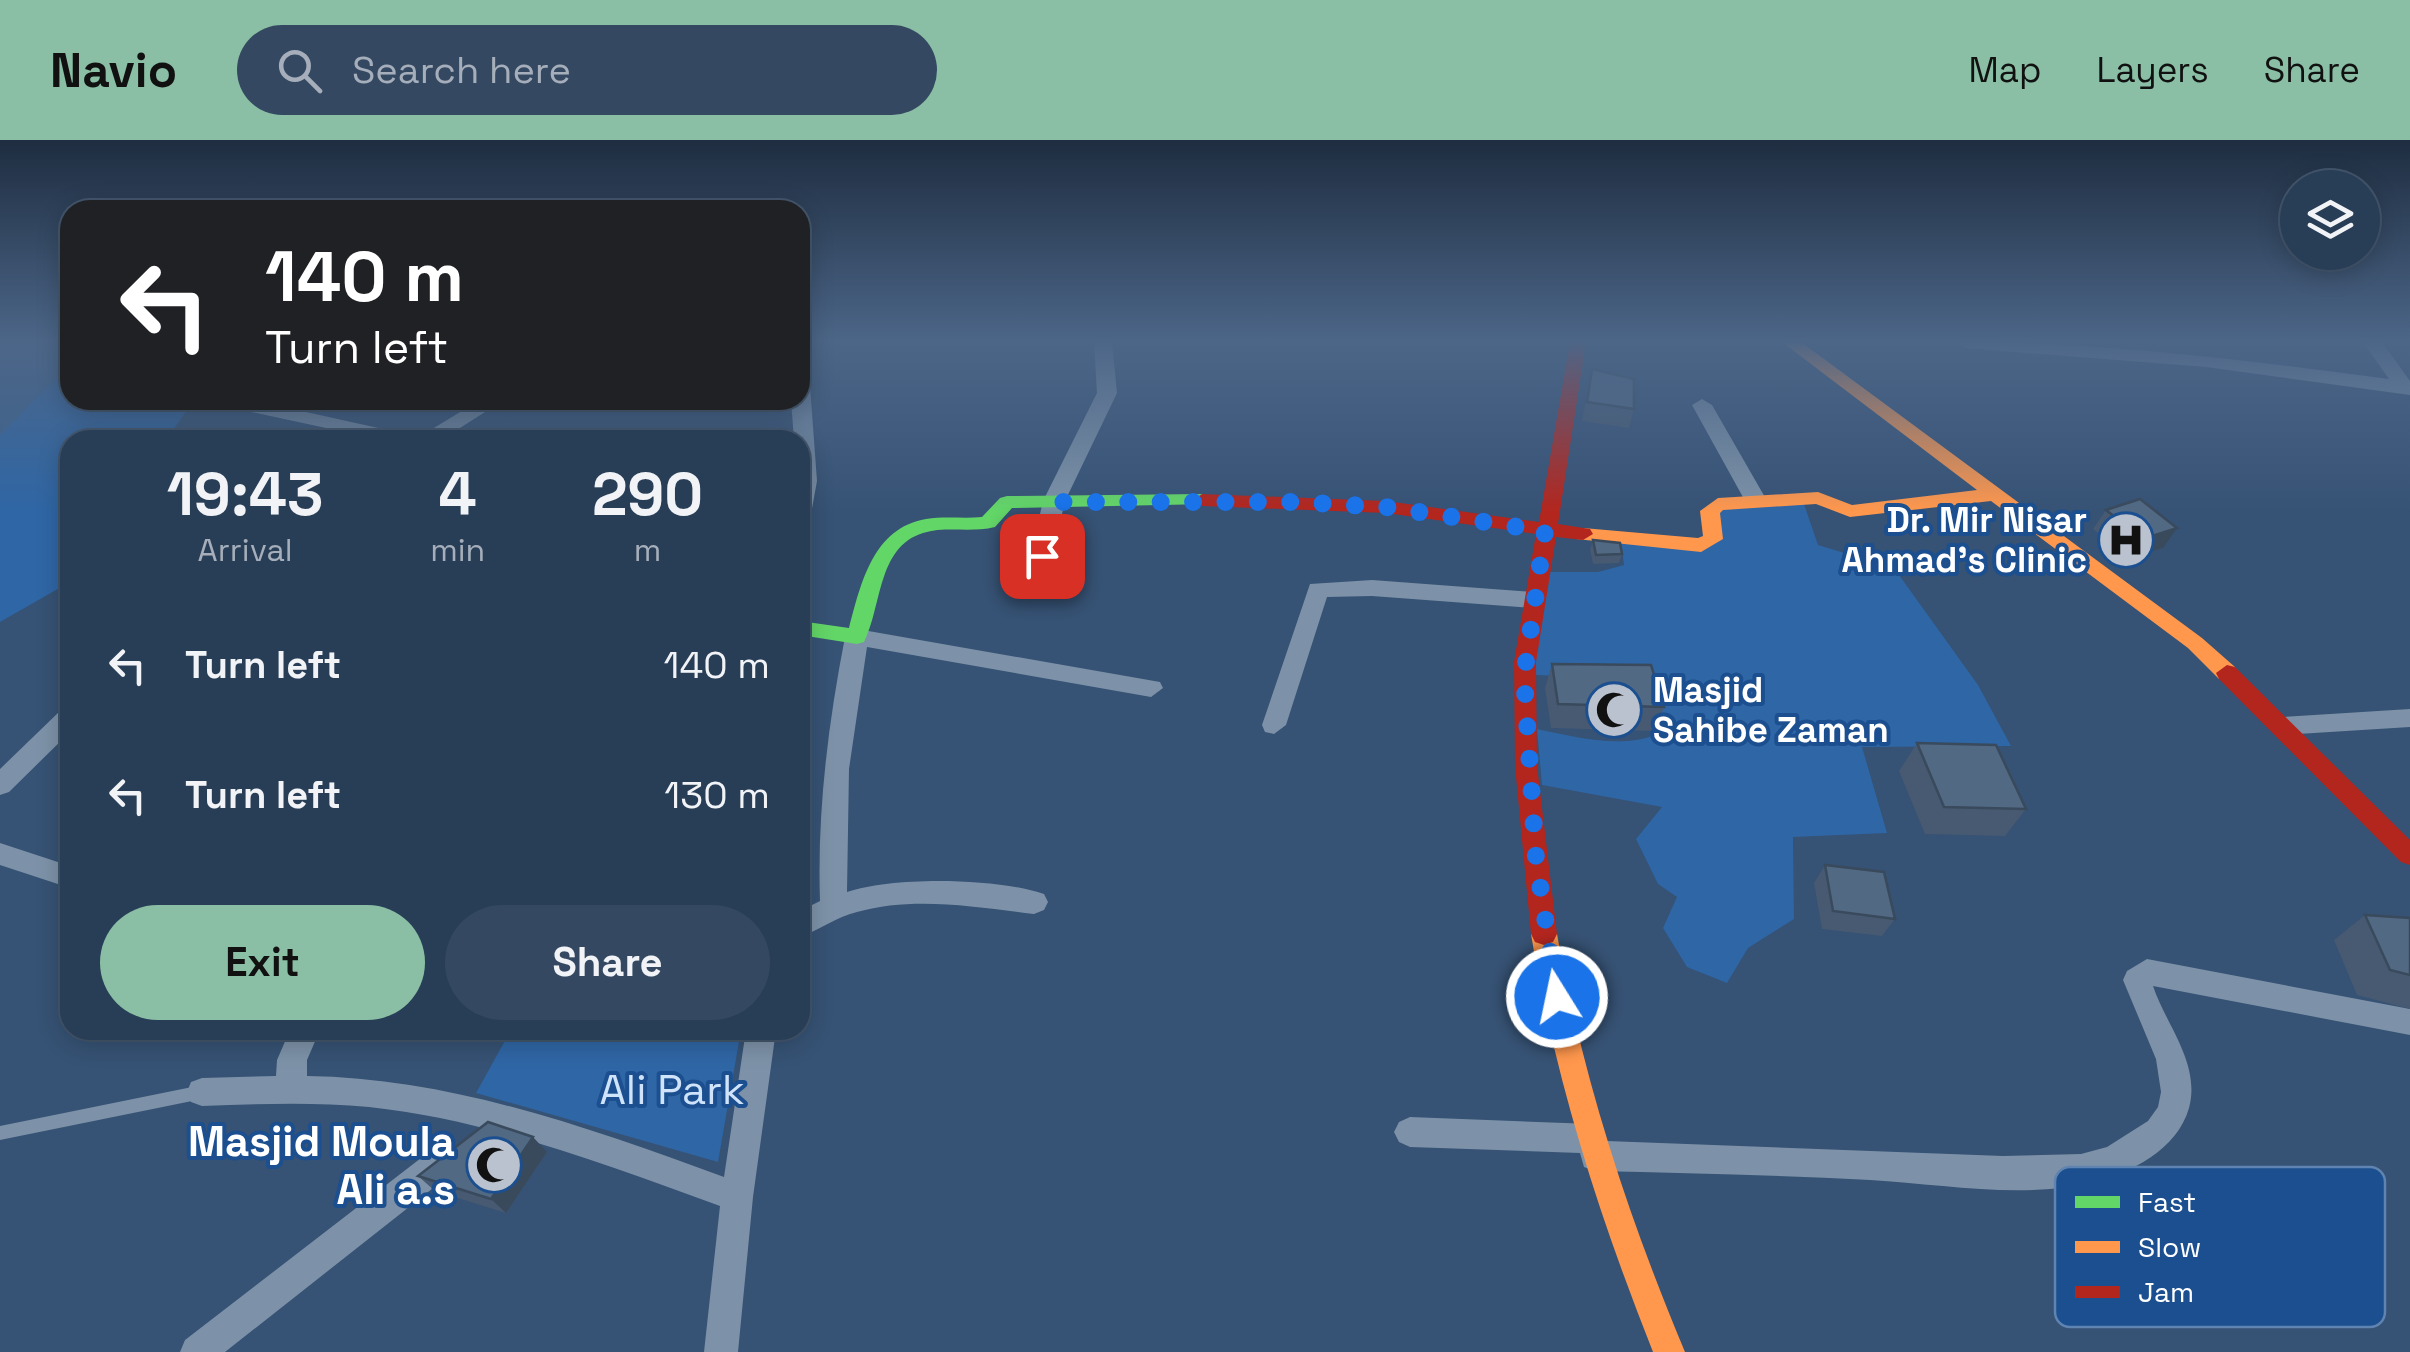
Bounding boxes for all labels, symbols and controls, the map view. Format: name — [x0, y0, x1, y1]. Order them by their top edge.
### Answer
search box — [237, 25, 937, 115]
text: Navio — [50, 40, 177, 101]
icon: search — [272, 43, 327, 98]
text: Search here — [352, 46, 571, 94]
text: Map — [1968, 48, 2041, 92]
text: Layers — [2096, 48, 2209, 92]
text: Share — [2264, 48, 2360, 92]
map controls — [2280, 170, 2380, 270]
button: layers — [2280, 170, 2380, 270]
text: 140 m — [265, 232, 464, 321]
icon: left — [100, 240, 230, 370]
text: Turn left — [265, 319, 448, 376]
text: 19:43 — [167, 456, 323, 533]
text: 4 — [439, 456, 477, 533]
text: 290 — [592, 456, 703, 533]
place label: Dr. Mir Nisar Ahmad's Clinic — [1841, 498, 2087, 582]
hospital icon: Dr. Mir Nisar Ahmad's Clinic — [2096, 510, 2156, 570]
pin — [1000, 514, 1085, 599]
icon: arrive — [1015, 529, 1070, 584]
text: Arrival — [198, 530, 293, 570]
text: min — [430, 530, 485, 570]
text: m — [634, 530, 661, 570]
icon: left — [100, 638, 155, 693]
text: Turn left — [185, 641, 341, 689]
text: 140 m — [664, 641, 770, 689]
place label: Masjid Sahibe Zaman — [1653, 668, 1889, 752]
mosque icon: Masjid Sahibe Zaman — [1584, 680, 1644, 740]
icon: left — [100, 768, 155, 823]
text: Turn left — [185, 771, 341, 819]
text: 130 m — [664, 771, 770, 819]
button: Exit — [100, 905, 425, 1020]
button: Share — [445, 905, 770, 1020]
position arrow — [1505, 945, 1609, 1049]
park label: Ali Park — [599, 1063, 745, 1116]
place label: Masjid Moula Ali a.s — [188, 1115, 455, 1216]
mosque icon: Masjid Moula Ali a.s — [464, 1135, 524, 1195]
legend — [2055, 1167, 2385, 1327]
text: Fast — [2138, 1184, 2196, 1220]
text: Slow — [2138, 1229, 2201, 1265]
text: Jam — [2138, 1274, 2194, 1310]

